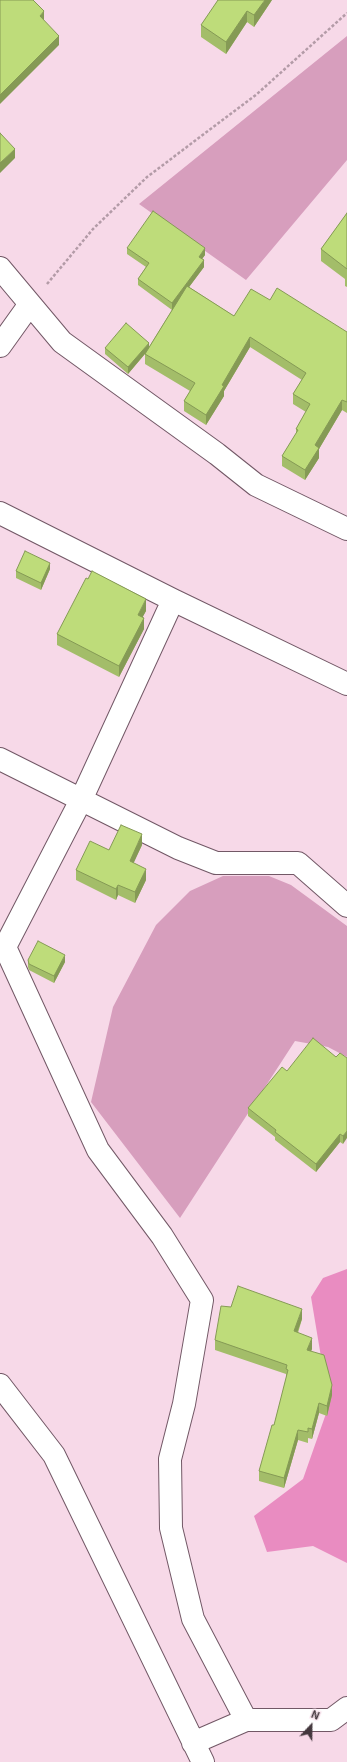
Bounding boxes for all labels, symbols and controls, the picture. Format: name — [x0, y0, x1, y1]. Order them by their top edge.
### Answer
north arrow — [291, 1706, 331, 1746]
text: N — [310, 1707, 322, 1722]

